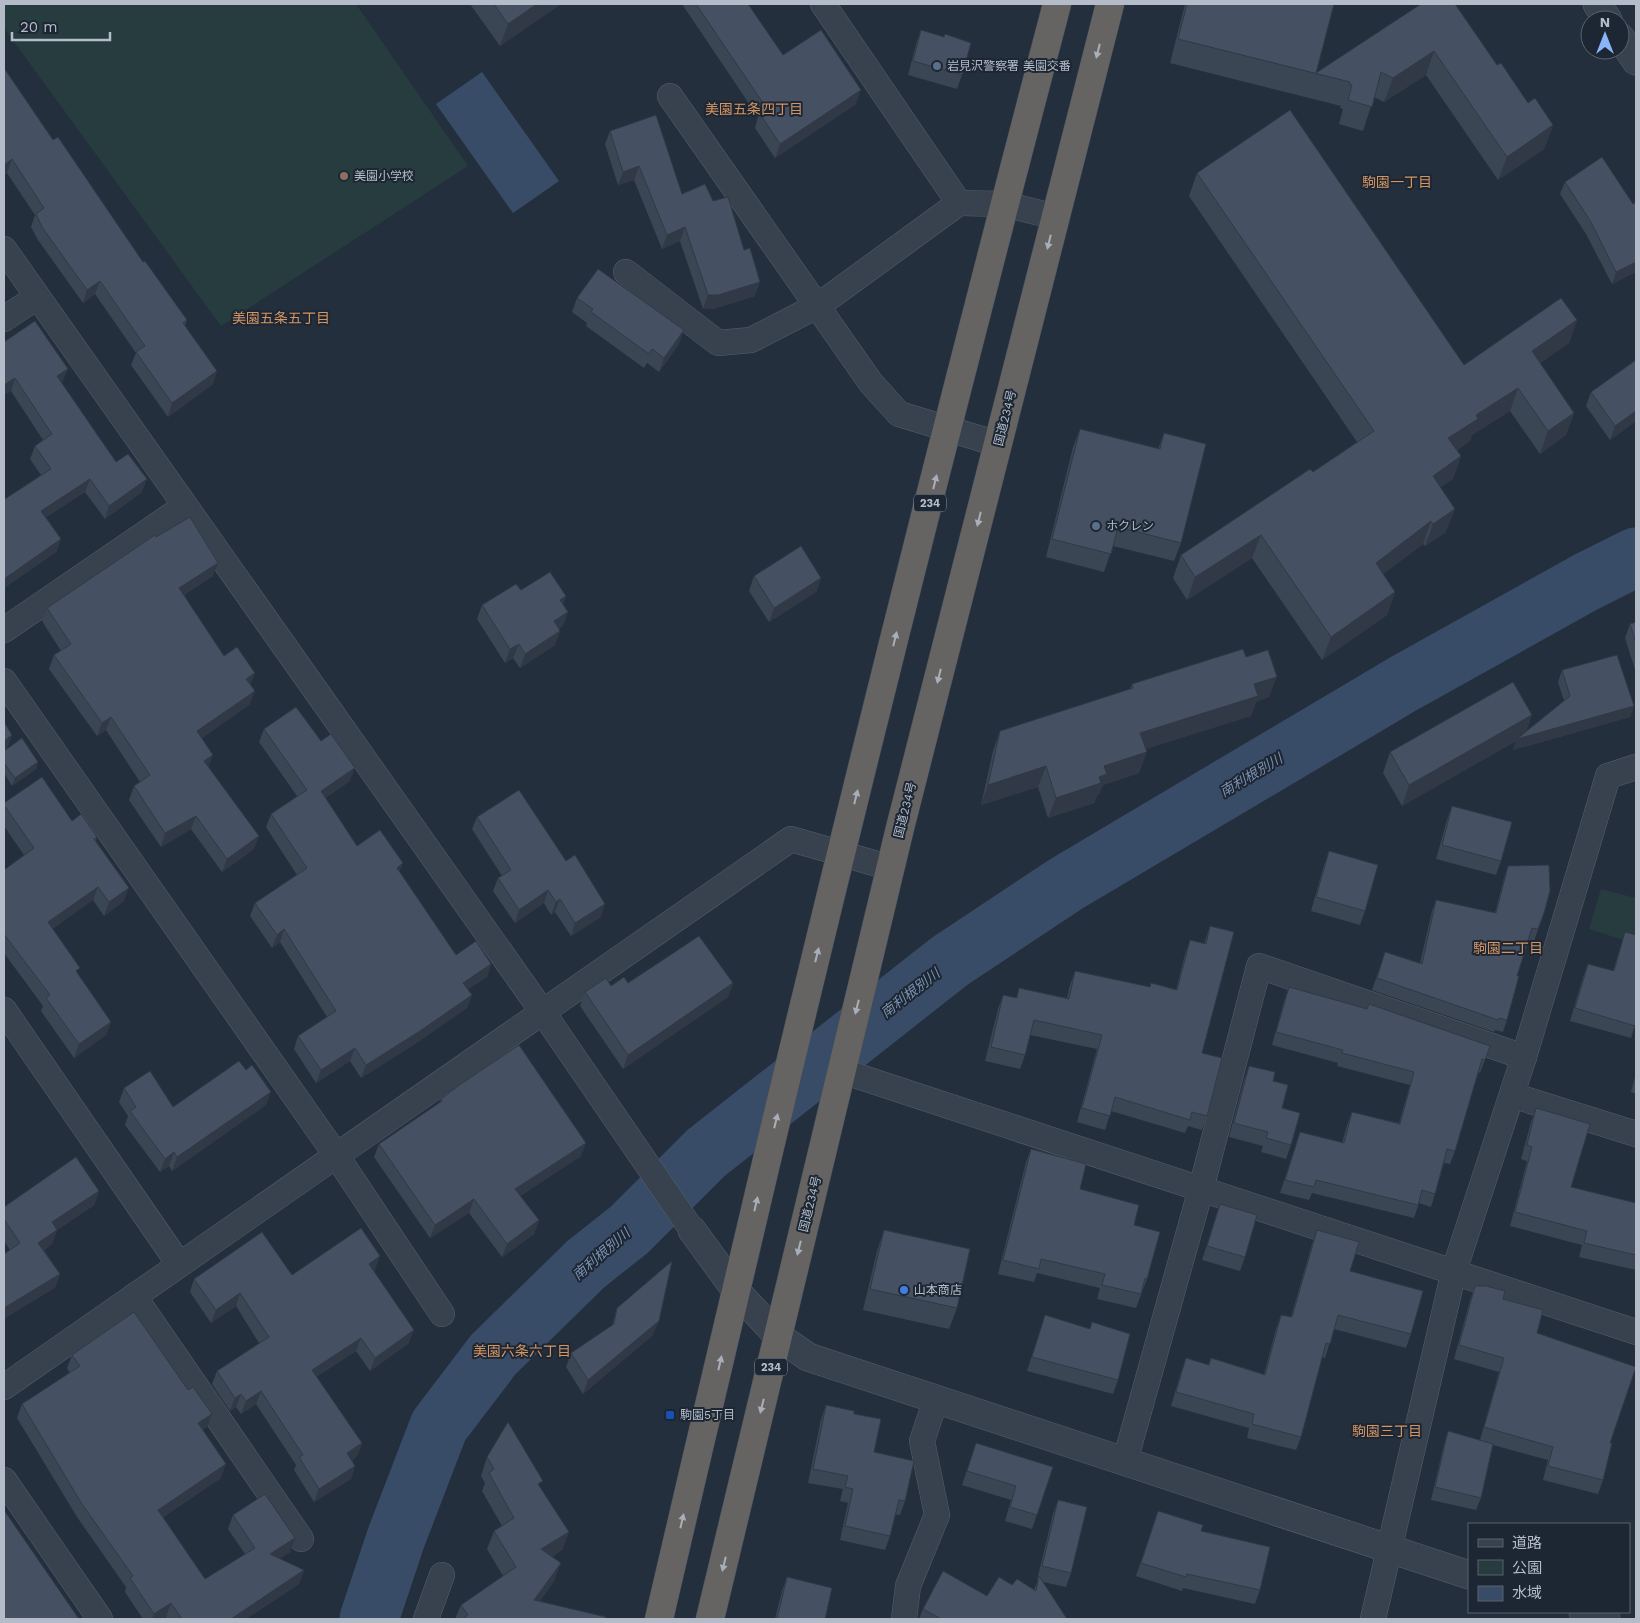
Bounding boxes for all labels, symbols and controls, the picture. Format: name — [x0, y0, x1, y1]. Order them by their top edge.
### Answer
scale bar — [12, 10, 110, 42]
north arrow — [1580, 10, 1630, 60]
text: N — [1600, 14, 1610, 30]
text: 20 m — [20, 18, 58, 36]
one-way arrow — [1094, 43, 1102, 59]
place label: 岩見沢警察署 美園交番 — [947, 59, 1071, 73]
marker: 岩見沢警察署 美園交番 — [931, 60, 943, 72]
district label: 美園五条四丁目 — [705, 101, 803, 117]
place label: 美園小学校 — [354, 169, 414, 183]
marker: 美園小学校 — [338, 170, 350, 182]
district label: 駒園一丁目 — [1362, 174, 1432, 190]
one-way arrow — [1045, 235, 1053, 250]
district label: 美園五条五丁目 — [232, 310, 330, 326]
street label: 国道234号 — [991, 388, 1019, 448]
one-way arrow — [931, 474, 939, 489]
road number: 234 — [914, 494, 946, 512]
one-way arrow — [975, 511, 983, 526]
place label: ホクレン — [1106, 519, 1154, 533]
marker: ホクレン — [1090, 520, 1102, 532]
one-way arrow — [891, 632, 899, 647]
one-way arrow — [935, 669, 943, 684]
water label: 南利根別川 — [1217, 749, 1287, 800]
street label: 国道234号 — [891, 780, 919, 840]
one-way arrow — [852, 789, 860, 804]
district label: 駒園二丁目 — [1473, 940, 1543, 956]
one-way arrow — [813, 947, 821, 962]
water label: 南利根別川 — [877, 964, 944, 1021]
one-way arrow — [853, 999, 861, 1014]
one-way arrow — [772, 1113, 780, 1128]
street label: 国道234号 — [796, 1174, 824, 1234]
one-way arrow — [752, 1197, 760, 1212]
water label: 南利根別川 — [569, 1224, 634, 1283]
one-way arrow — [795, 1240, 803, 1255]
place label: 山本商店 — [914, 1283, 962, 1297]
marker: 山本商店 — [898, 1284, 910, 1296]
district label: 美園六条六丁目 — [473, 1343, 571, 1359]
one-way arrow — [716, 1355, 724, 1370]
road number: 234 — [755, 1358, 787, 1375]
one-way arrow — [758, 1399, 766, 1414]
place label: 駒園5丁目 — [680, 1408, 735, 1422]
marker: 駒園5丁目 — [664, 1409, 676, 1421]
district label: 駒園三丁目 — [1352, 1423, 1422, 1439]
one-way arrow — [678, 1513, 686, 1528]
legend — [1468, 1523, 1630, 1613]
text: 道路 — [1512, 1534, 1542, 1552]
one-way arrow — [720, 1557, 728, 1572]
text: 公園 — [1512, 1559, 1542, 1577]
text: 水域 — [1512, 1584, 1542, 1602]

